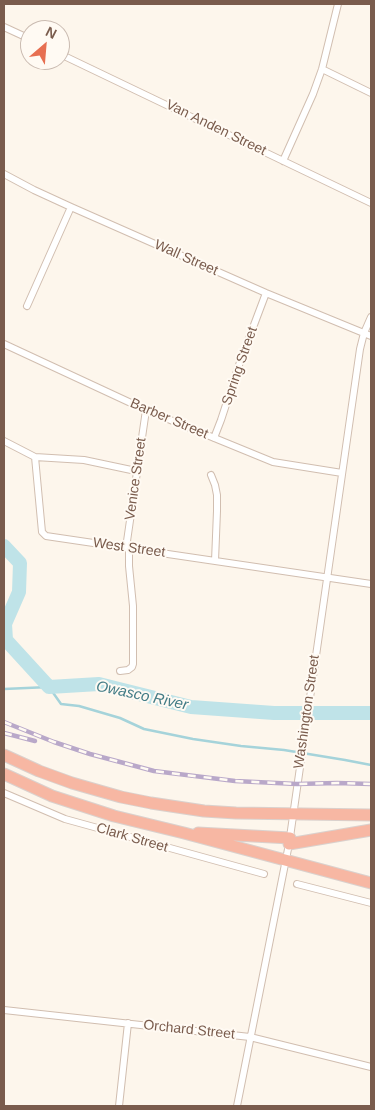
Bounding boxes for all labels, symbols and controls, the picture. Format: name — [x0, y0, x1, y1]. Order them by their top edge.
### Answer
north arrow — [20, 20, 70, 70]
text: N — [43, 23, 59, 42]
street label: Van Anden Street — [163, 96, 269, 160]
street label: Wall Street — [152, 237, 220, 279]
street label: Spring Street — [219, 325, 261, 407]
street label: Barber Street — [127, 395, 211, 443]
street label: Venice Street — [122, 437, 150, 521]
street label: West Street — [92, 535, 166, 561]
street label: Washington Street — [291, 654, 323, 770]
water label: Owasco River — [94, 677, 190, 715]
street label: Clark Street — [94, 820, 170, 856]
street label: Orchard Street — [142, 1017, 236, 1043]

